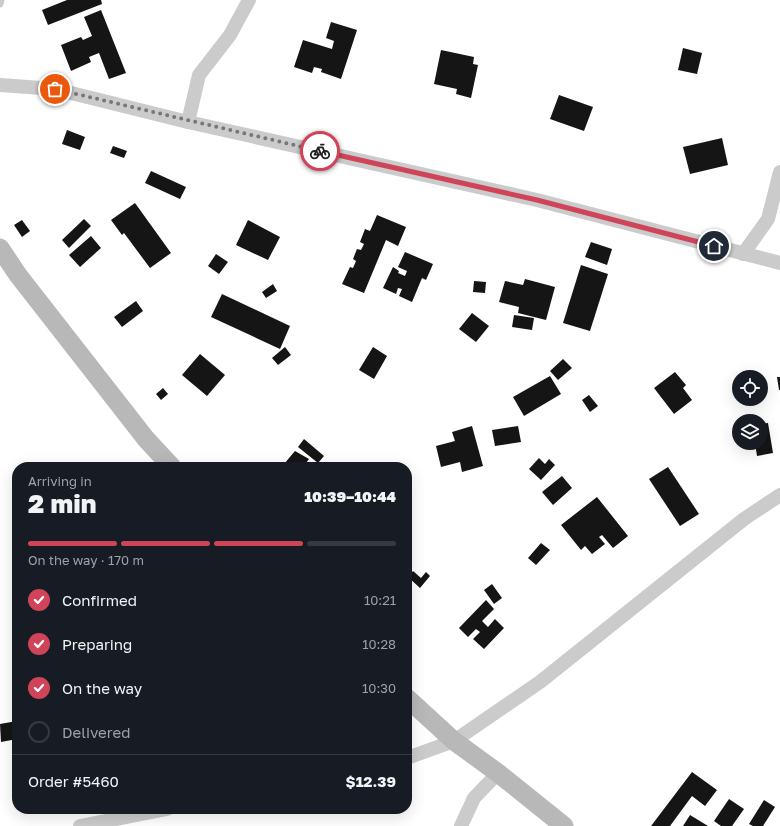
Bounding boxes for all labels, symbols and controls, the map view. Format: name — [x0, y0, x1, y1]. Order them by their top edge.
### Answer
pin — [38, 72, 72, 106]
icon: bag — [44, 78, 66, 100]
courier — [300, 131, 340, 171]
icon: bike — [309, 140, 331, 162]
pin — [697, 229, 731, 263]
icon: home — [703, 235, 725, 257]
map controls — [732, 370, 768, 450]
button: locate — [732, 370, 768, 406]
button: layers — [732, 414, 768, 450]
text: Arriving in — [28, 473, 92, 489]
text: 10:39–10:44 — [304, 487, 396, 505]
text: 2 min — [28, 488, 96, 519]
text: On the way · 170 m — [28, 552, 144, 568]
icon: check — [28, 589, 50, 611]
text: Confirmed — [62, 591, 137, 609]
text: 10:21 — [364, 592, 396, 608]
icon: check — [28, 633, 50, 655]
text: Preparing — [62, 635, 132, 653]
text: 10:28 — [362, 636, 396, 652]
icon: check — [28, 677, 50, 699]
text: On the way — [62, 679, 142, 697]
text: 10:30 — [362, 680, 396, 696]
text: Delivered — [62, 723, 130, 741]
text: Order #5460 — [28, 772, 119, 790]
text: $12.39 — [346, 772, 396, 790]

